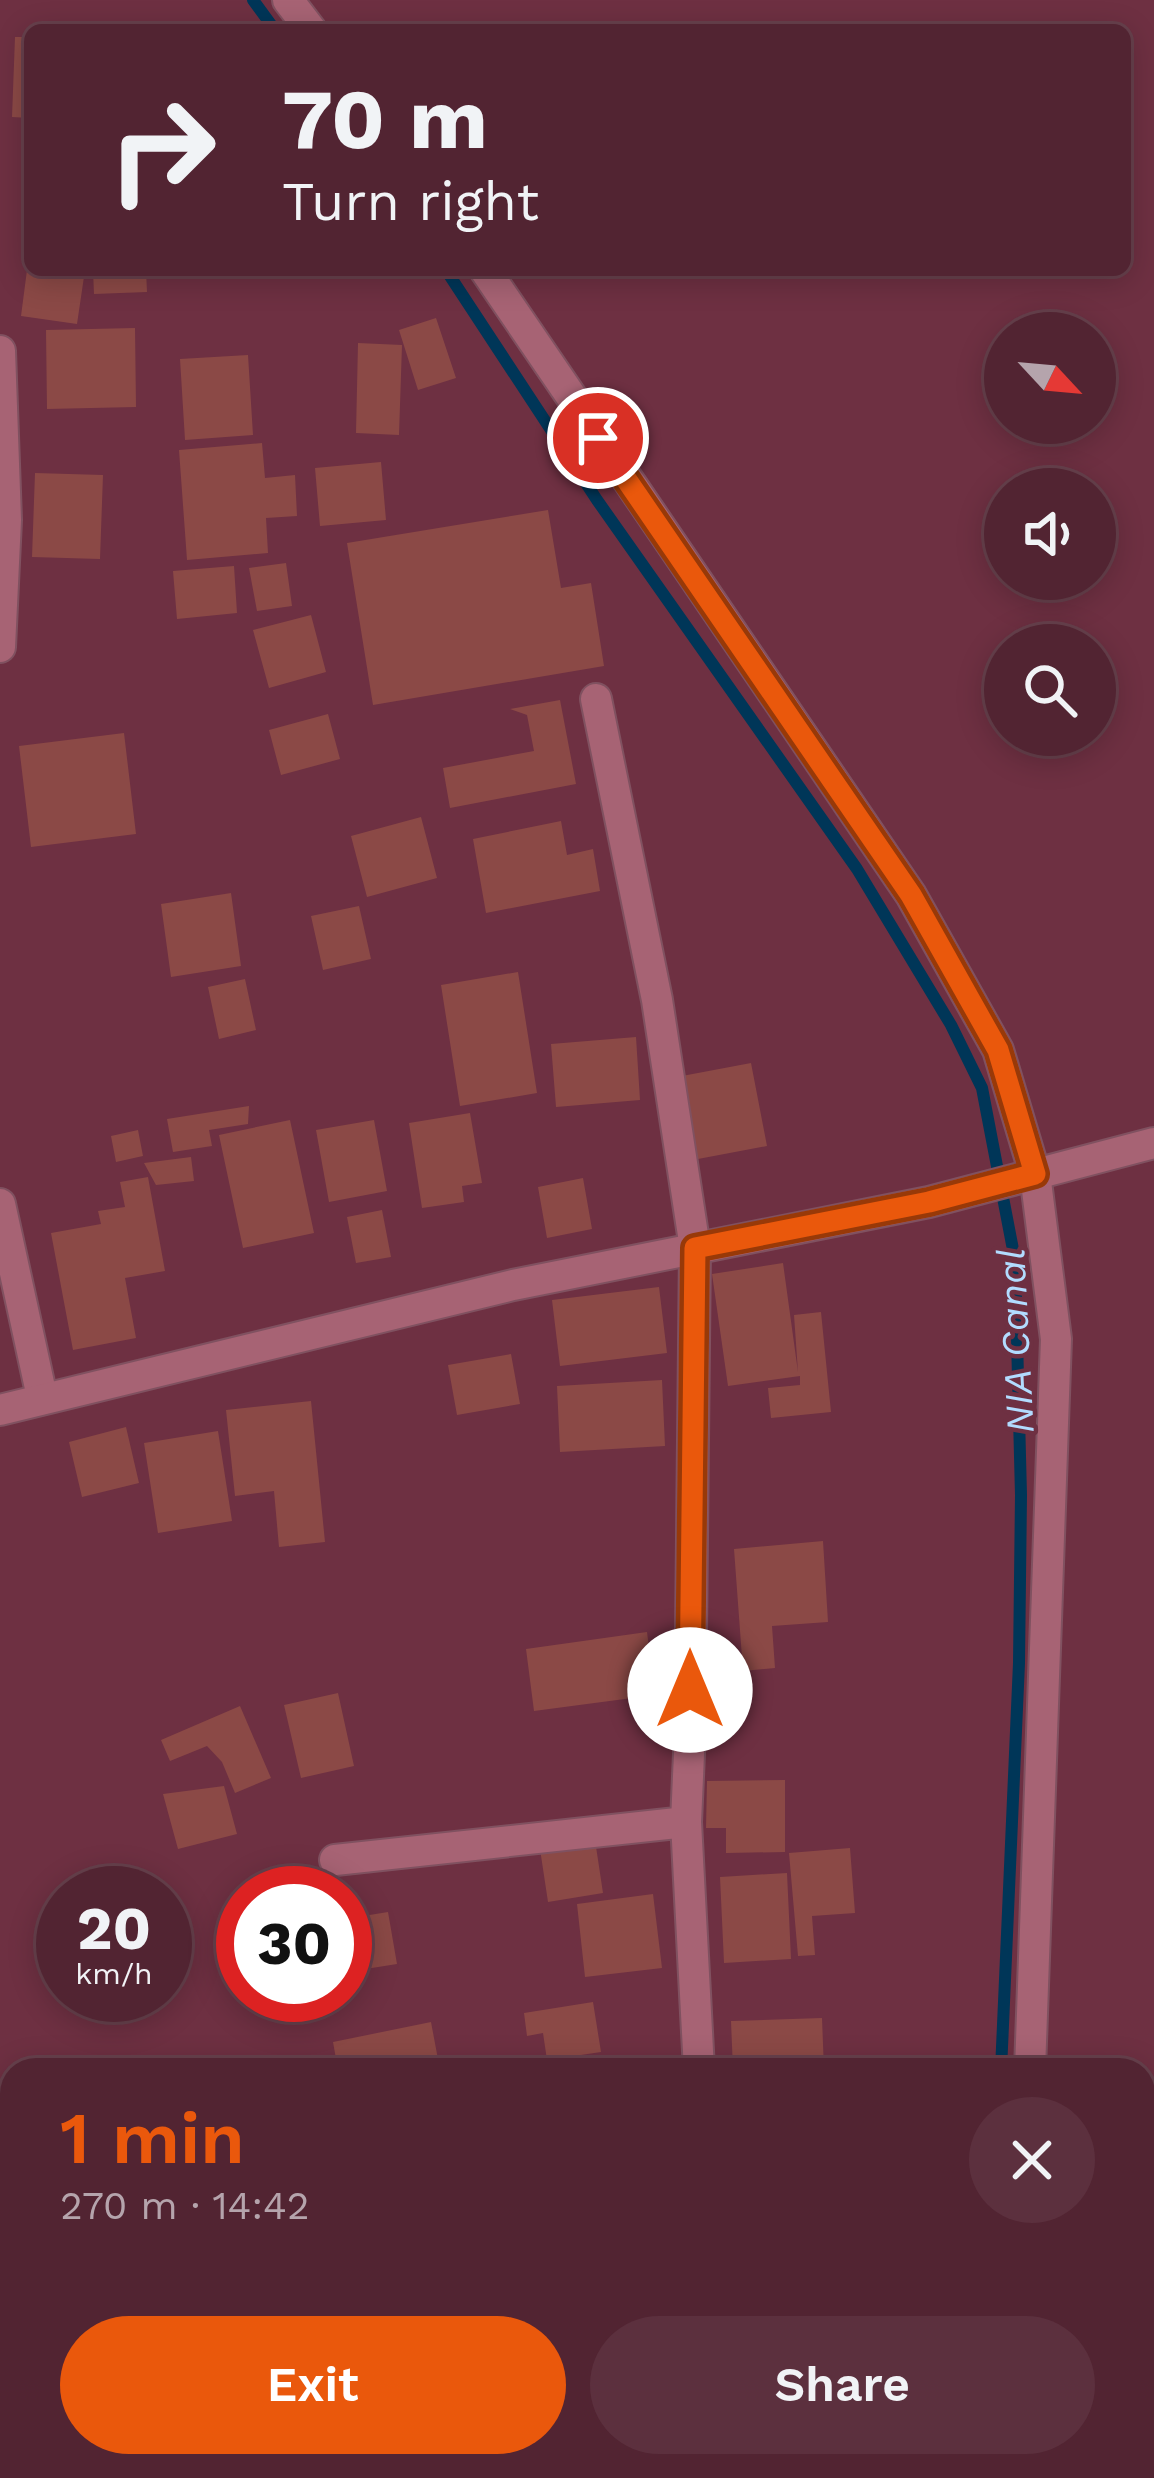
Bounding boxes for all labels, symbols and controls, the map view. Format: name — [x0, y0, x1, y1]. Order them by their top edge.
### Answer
text: 70 m — [282, 70, 488, 168]
icon: right — [84, 72, 240, 228]
text: Turn right — [282, 170, 539, 233]
north arrow — [984, 312, 1116, 444]
map controls — [984, 312, 1116, 756]
pin — [547, 387, 649, 489]
icon: arrive — [565, 405, 631, 471]
button: sound — [984, 468, 1116, 600]
button: search — [984, 624, 1116, 756]
water label: NIA Canal — [988, 1247, 1043, 1435]
position arrow — [627, 1627, 753, 1753]
speed limit sign: 30 — [216, 1866, 372, 2022]
text: 20 — [77, 1893, 151, 1964]
text: km/h — [75, 1956, 153, 1991]
text: 1 min — [60, 2096, 245, 2180]
button: close — [969, 2097, 1095, 2223]
text: 270 m · 14:42 — [60, 2183, 310, 2228]
button: Exit — [60, 2316, 566, 2454]
button: Share — [590, 2316, 1095, 2454]

